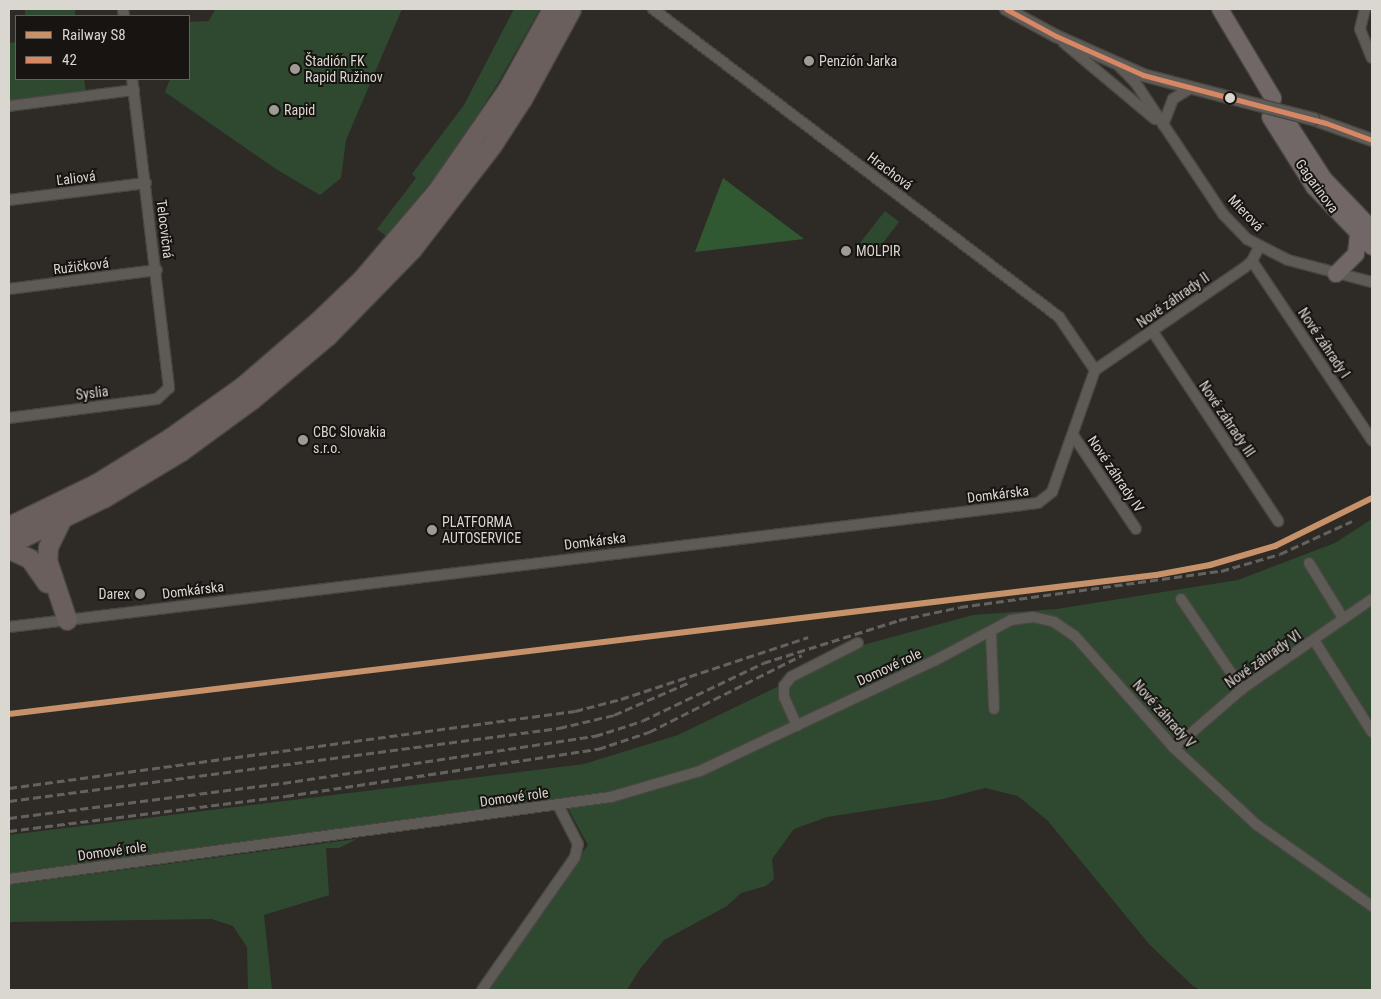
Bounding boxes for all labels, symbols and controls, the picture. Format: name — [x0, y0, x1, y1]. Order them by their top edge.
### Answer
legend — [15, 15, 190, 80]
text: Railway S8 — [62, 26, 126, 44]
text: 42 — [62, 51, 77, 69]
place label: Štadión FK Rapid Ružinov — [305, 53, 383, 85]
place label: Penzión Jarka — [819, 53, 897, 69]
marker: Penzión Jarka — [803, 55, 815, 67]
marker: Štadión FK Rapid Ružinov — [289, 63, 301, 75]
unlabelled marker — [1225, 93, 1235, 103]
place label: Rapid — [284, 102, 315, 118]
marker: Rapid — [268, 104, 280, 116]
street label: Hrachová — [864, 149, 916, 193]
street label: Gagarinova — [1292, 156, 1342, 216]
street label: Ľaliová — [55, 167, 97, 189]
street label: Mierová — [1225, 191, 1267, 235]
street label: Telocvičná — [153, 199, 177, 259]
place label: MOLPIR — [856, 243, 900, 259]
marker: MOLPIR — [840, 245, 852, 257]
street label: Ružičková — [52, 254, 110, 278]
street label: Nové záhrady II — [1134, 269, 1212, 331]
street label: Nové záhrady I — [1294, 305, 1354, 381]
street label: Nové záhrady III — [1195, 378, 1259, 460]
street label: Syslia — [75, 383, 109, 403]
place label: CBC Slovakia s.r.o. — [313, 424, 386, 457]
street label: Nové záhrady IV — [1084, 432, 1148, 516]
marker: CBC Slovakia s.r.o. — [297, 434, 309, 446]
street label: Domkárska — [966, 482, 1030, 506]
place label: PLATFORMA AUTOSERVICE — [442, 514, 521, 546]
marker: PLATFORMA AUTOSERVICE — [426, 524, 438, 536]
street label: Domkárska — [563, 529, 627, 553]
street label: Domkárska — [161, 578, 225, 602]
place label: Darex — [98, 586, 130, 602]
marker: Darex — [134, 588, 146, 600]
street label: Nové záhrady VI — [1222, 627, 1304, 691]
street label: Domové role — [854, 645, 924, 689]
street label: Nové záhrady V — [1129, 677, 1199, 751]
street label: Domové role — [479, 784, 549, 810]
street label: Domové role — [77, 838, 147, 864]

